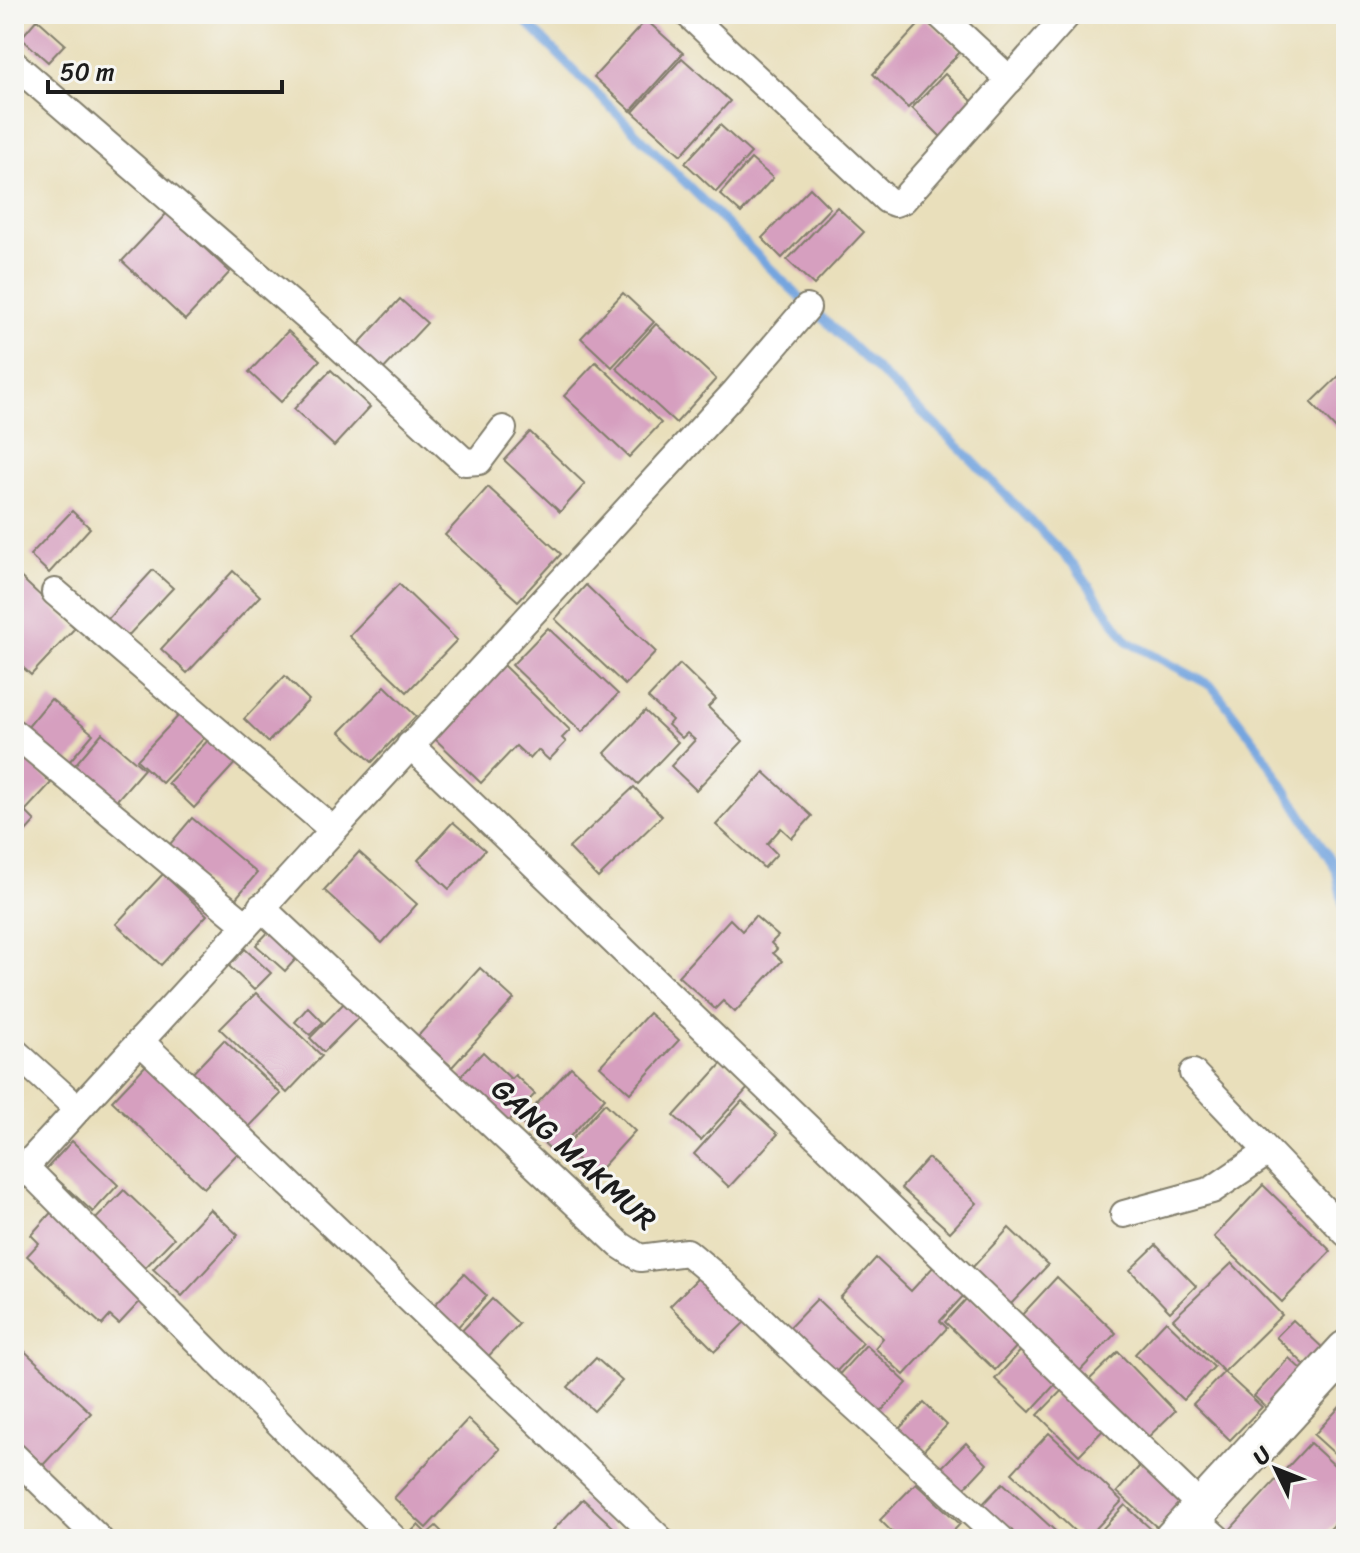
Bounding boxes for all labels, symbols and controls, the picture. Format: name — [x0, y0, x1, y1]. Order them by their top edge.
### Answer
scale bar — [48, 44, 282, 94]
text: 50 m — [60, 51, 115, 93]
street label: GANG MAKMUR — [478, 1064, 670, 1244]
north arrow — [1236, 1429, 1316, 1509]
text: U — [1243, 1436, 1282, 1474]

